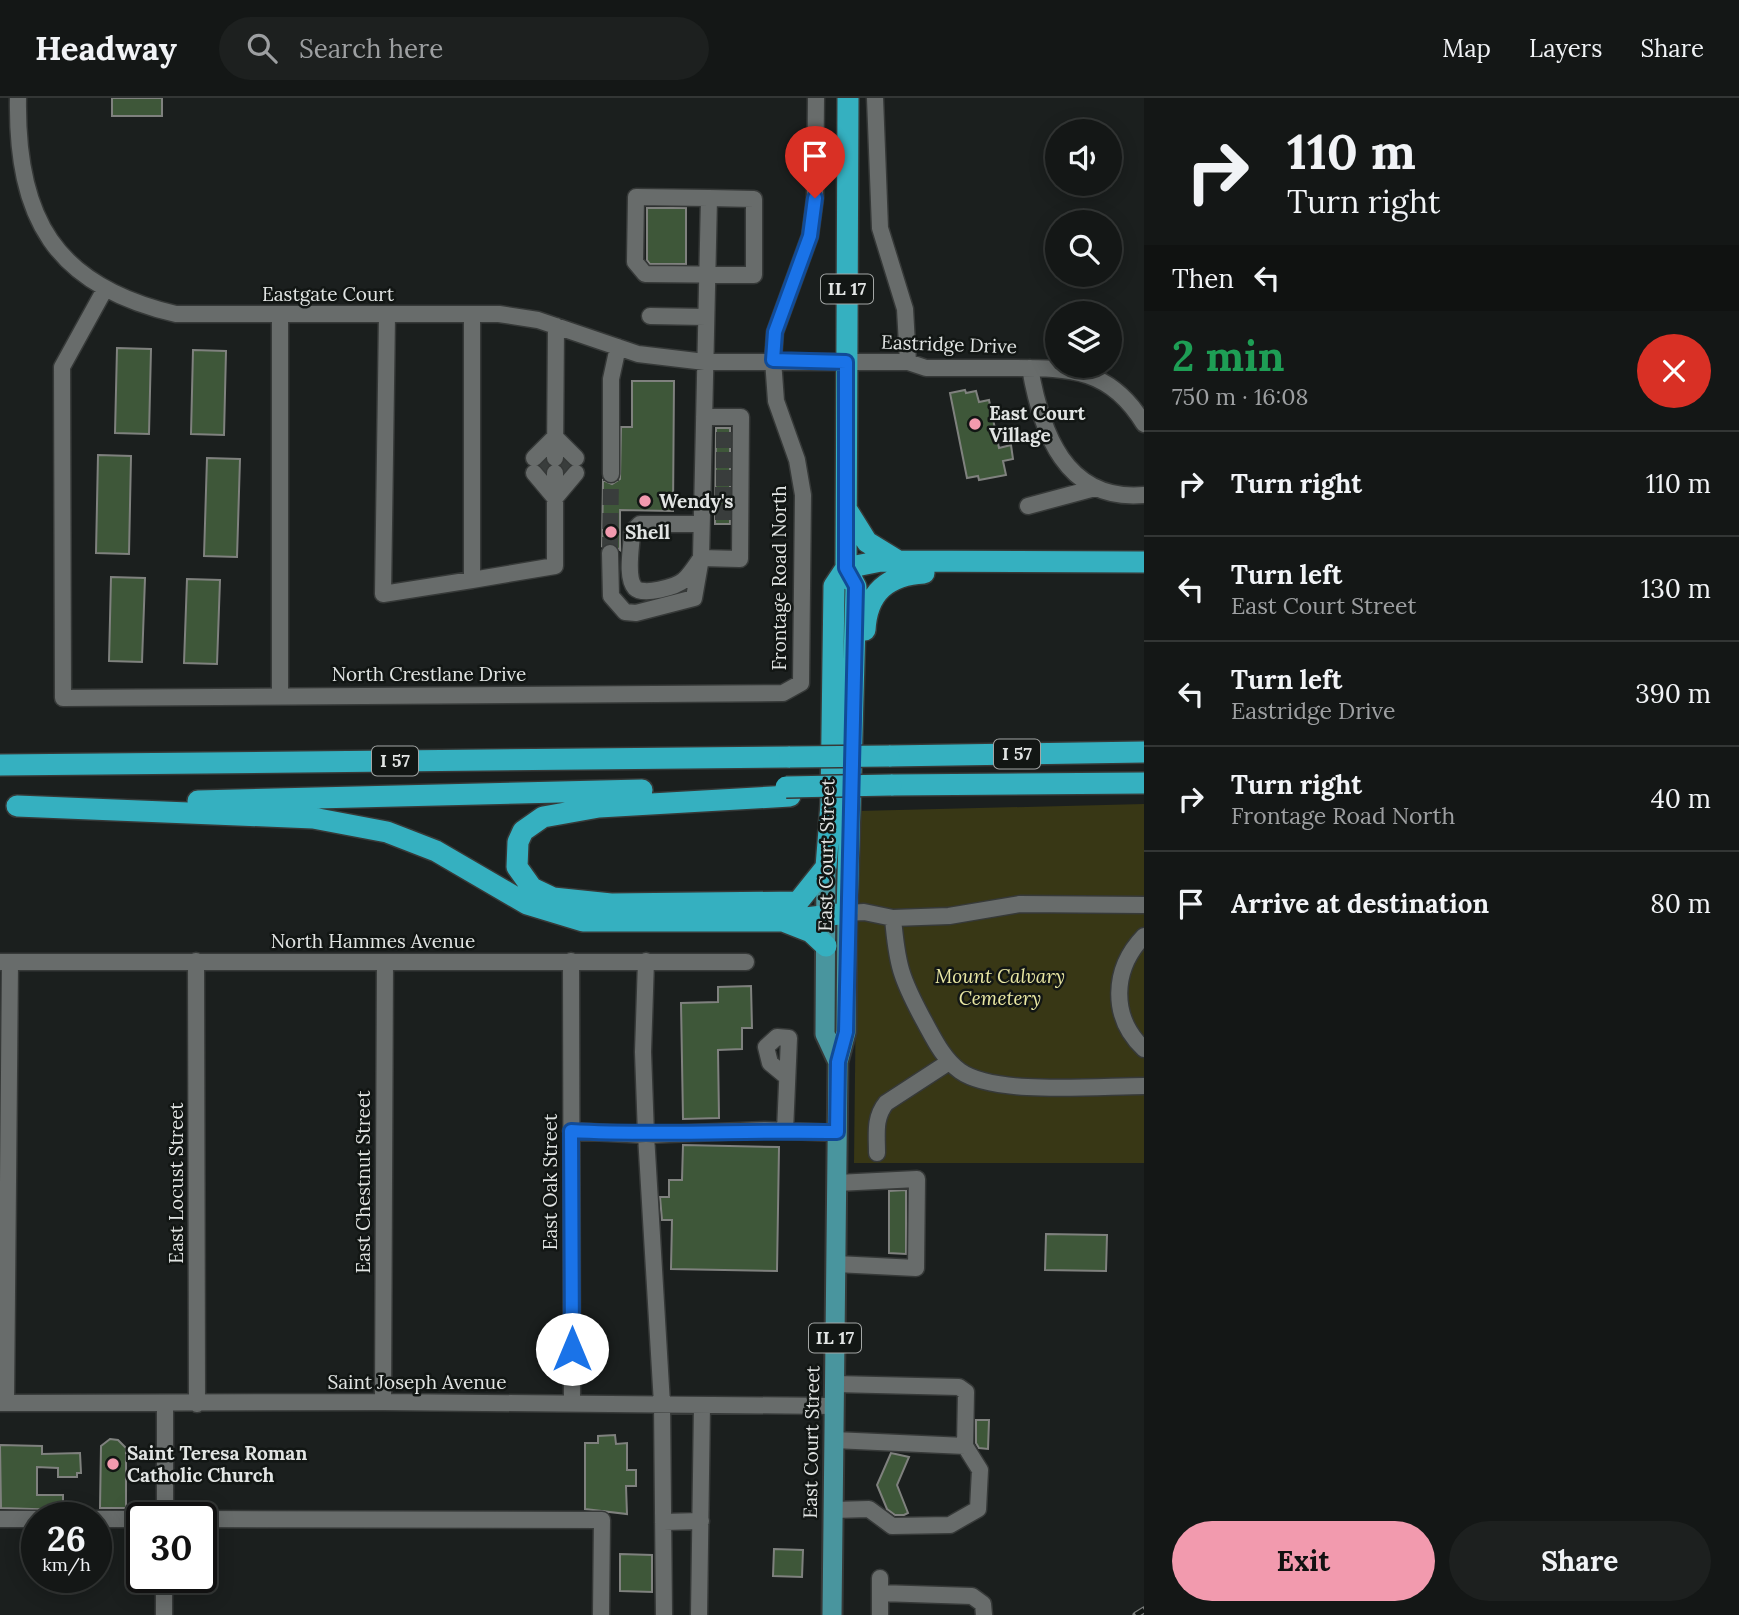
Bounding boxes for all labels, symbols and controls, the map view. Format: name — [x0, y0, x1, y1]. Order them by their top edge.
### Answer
search box — [219, 17, 709, 80]
text: Headway — [35, 27, 177, 69]
icon: search — [243, 29, 281, 67]
text: Search here — [299, 32, 443, 65]
text: Map — [1442, 33, 1491, 64]
text: Layers — [1529, 33, 1602, 64]
text: Share — [1640, 33, 1704, 64]
map controls — [1045, 119, 1122, 378]
button: sound — [1045, 119, 1122, 196]
text: 110 m — [1287, 120, 1416, 182]
pin — [785, 126, 845, 198]
icon: right — [1172, 126, 1263, 217]
icon: arrive — [796, 137, 834, 175]
text: Turn right — [1287, 181, 1440, 222]
button: search — [1045, 210, 1122, 287]
icon: left — [1248, 259, 1286, 297]
text: Then — [1172, 262, 1234, 295]
road number: IL 17 — [821, 274, 873, 304]
street label: Eastgate Court — [262, 282, 395, 306]
button: layers — [1045, 301, 1122, 378]
text: 2 min — [1172, 329, 1285, 383]
street label: Eastridge Drive — [881, 330, 1017, 358]
button: close — [1637, 334, 1711, 408]
text: 750 m · 16:08 — [1172, 382, 1309, 411]
place label: East Court Village — [989, 401, 1087, 447]
marker: East Court Village — [967, 416, 983, 432]
icon: right — [1172, 465, 1210, 503]
text: Turn right — [1231, 467, 1362, 500]
text: 110 m — [1646, 467, 1711, 500]
street label: Frontage Road North — [767, 485, 791, 671]
place label: Wendy's — [659, 489, 734, 513]
marker: Wendy's — [637, 493, 653, 509]
place label: Shell — [625, 520, 670, 544]
marker: Shell — [603, 524, 619, 540]
text: Turn left — [1231, 558, 1342, 591]
icon: left — [1172, 570, 1210, 608]
text: 130 m — [1641, 572, 1711, 605]
text: East Court Street — [1231, 591, 1416, 620]
street label: North Crestlane Drive — [332, 662, 526, 686]
text: Turn left — [1231, 663, 1342, 696]
icon: left — [1172, 675, 1210, 713]
text: 390 m — [1635, 677, 1711, 710]
text: Eastridge Drive — [1231, 696, 1396, 725]
road number: I 57 — [994, 740, 1040, 768]
road number: I 57 — [372, 746, 418, 776]
text: Turn right — [1231, 768, 1362, 801]
street label: East Court Street — [813, 778, 839, 932]
icon: right — [1172, 780, 1210, 818]
text: 40 m — [1651, 782, 1711, 815]
text: Frontage Road North — [1231, 801, 1455, 830]
icon: arrive — [1172, 885, 1210, 923]
text: Arrive at destination — [1231, 887, 1489, 920]
text: 80 m — [1650, 887, 1711, 920]
street label: North Hammes Avenue — [271, 929, 475, 953]
park label: Mount Calvary Cemetery — [935, 964, 1065, 1010]
street label: East Chestnut Street — [351, 1090, 375, 1273]
street label: East Locust Street — [164, 1102, 188, 1264]
street label: East Oak Street — [538, 1113, 562, 1250]
position arrow — [535, 1312, 609, 1386]
road number: IL 17 — [809, 1324, 861, 1352]
street label: East Court Street — [798, 1365, 824, 1519]
street label: Saint Joseph Avenue — [327, 1370, 507, 1394]
place label: Saint Teresa Roman Catholic Church — [127, 1441, 307, 1487]
marker: Saint Teresa Roman Catholic Church — [105, 1456, 121, 1472]
speed limit sign: 30 — [126, 1502, 217, 1593]
text: 26 — [47, 1516, 86, 1561]
button: Exit — [1172, 1521, 1435, 1601]
button: Share — [1449, 1521, 1711, 1601]
text: km/h — [42, 1553, 91, 1576]

